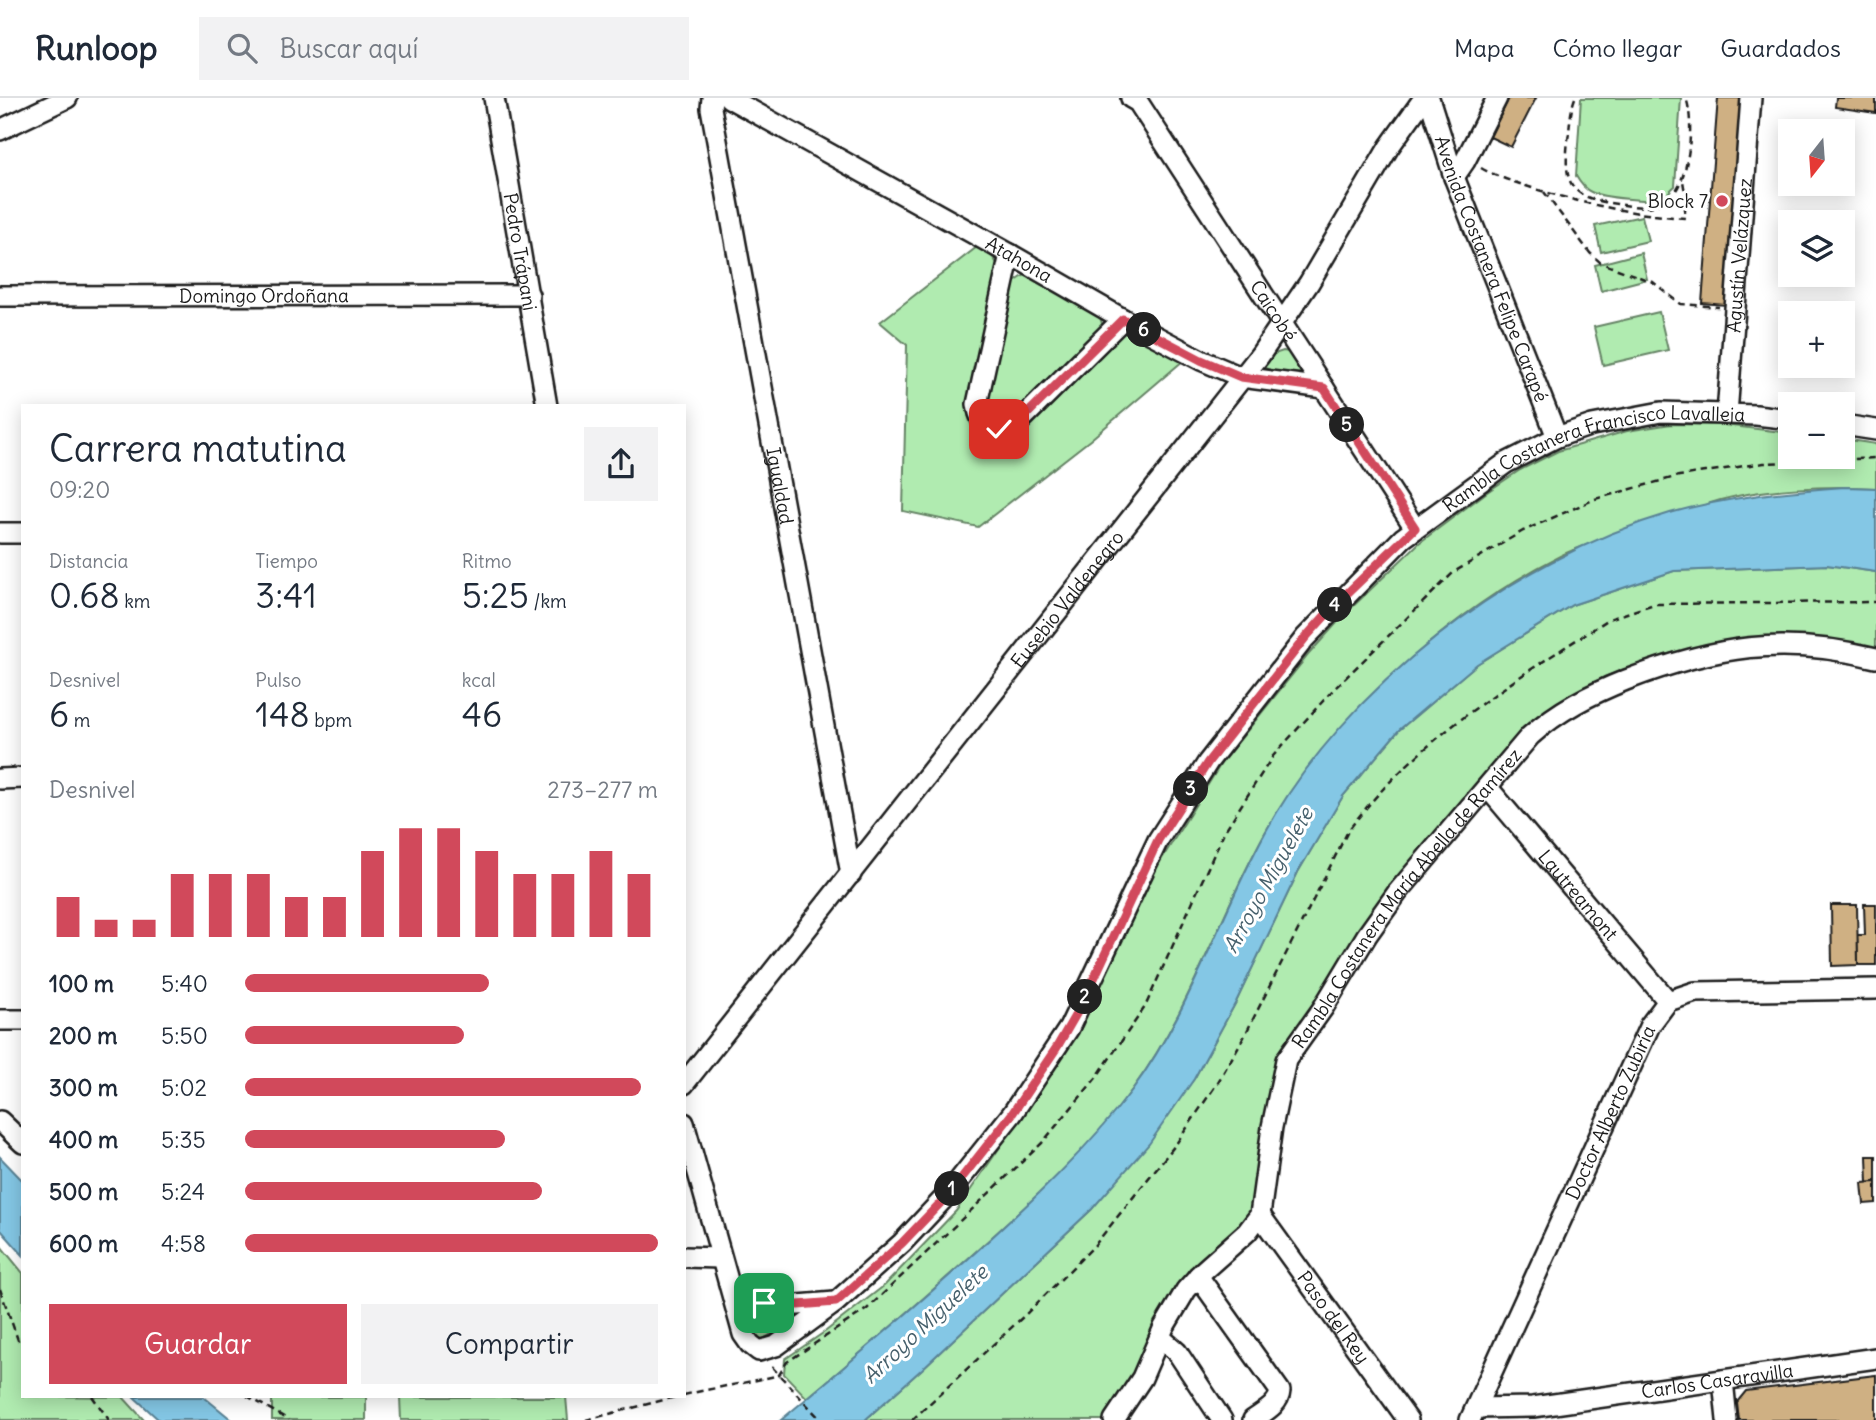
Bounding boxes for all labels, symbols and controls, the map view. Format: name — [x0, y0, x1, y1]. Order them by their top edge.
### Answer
search box — [199, 17, 689, 80]
text: Runloop — [35, 27, 157, 69]
icon: search — [223, 29, 261, 67]
text: Buscar aquí — [279, 32, 418, 65]
text: Mapa — [1454, 33, 1514, 63]
text: Cómo llegar — [1552, 33, 1682, 63]
text: Guardados — [1720, 33, 1841, 63]
north arrow — [1778, 119, 1855, 196]
map controls — [1778, 119, 1855, 469]
street label: Avenida Costanera Felipe Carapé — [1430, 133, 1554, 405]
street label: Agustín Velázquez — [1721, 177, 1757, 334]
place label: Block 7 — [1647, 189, 1708, 213]
street label: Pedro Trápani — [499, 191, 542, 312]
marker: Block 7 — [1714, 193, 1730, 209]
button: layers — [1778, 210, 1855, 287]
street label: Atahona — [982, 231, 1057, 288]
street label: Caicobé — [1245, 275, 1302, 346]
street label: Domingo Ordoñana — [179, 283, 349, 308]
button: + — [1778, 301, 1855, 378]
pin: 6 — [1126, 313, 1162, 348]
text: 6 — [1138, 317, 1149, 341]
button: − — [1778, 392, 1855, 469]
pin — [969, 399, 1029, 459]
street label: Rambla Costanera Francisco Lavalleja — [1438, 399, 1746, 517]
pin: 5 — [1330, 408, 1364, 442]
icon: check — [980, 410, 1018, 448]
text: 5 — [1341, 412, 1352, 436]
text: Carrera matutina — [49, 425, 347, 472]
button: share — [584, 427, 658, 501]
street label: Igualdad — [761, 445, 799, 526]
text: 09:20 — [49, 475, 110, 504]
street label: Eusebio Valdenegro — [1005, 526, 1129, 673]
text: Distancia — [49, 549, 128, 573]
text: Tiempo — [255, 549, 318, 573]
text: Ritmo — [462, 549, 512, 573]
text: 0.68 — [49, 573, 120, 617]
text: 3:41 — [255, 573, 317, 617]
text: 5:25 — [462, 573, 529, 617]
pin: 4 — [1318, 588, 1352, 622]
text: km — [120, 589, 151, 613]
text: /km — [529, 589, 567, 613]
text: 4 — [1329, 592, 1340, 616]
text: Desnivel — [49, 668, 120, 692]
text: Pulso — [255, 668, 301, 692]
text: kcal — [462, 668, 496, 692]
text: 6 — [49, 692, 69, 736]
text: 148 — [255, 692, 310, 736]
text: 46 — [462, 692, 502, 736]
text: m — [69, 708, 90, 732]
text: bpm — [310, 708, 352, 732]
street label: Rambla Costanera María Abella de Ramírez — [1286, 743, 1526, 1053]
pin: 3 — [1174, 772, 1208, 806]
text: Desnivel — [49, 775, 135, 804]
text: 273–277 m — [547, 775, 658, 804]
text: 3 — [1185, 776, 1196, 800]
water label: Arroyo Miguelete — [1217, 801, 1320, 957]
street label: Lautreamont — [1533, 845, 1623, 945]
text: 100 m — [49, 969, 114, 998]
text: 5:40 — [161, 969, 208, 998]
pin: 2 — [1068, 979, 1102, 1014]
text: 2 — [1079, 984, 1090, 1008]
text: 200 m — [49, 1021, 118, 1050]
text: 5:50 — [161, 1021, 208, 1050]
street label: Doctor Alberto Zubiría — [1560, 1021, 1660, 1203]
text: 300 m — [49, 1073, 118, 1102]
text: 5:02 — [161, 1073, 207, 1102]
text: 400 m — [49, 1125, 118, 1154]
text: 5:35 — [161, 1125, 206, 1154]
pin: 1 — [934, 1172, 970, 1206]
text: 1 — [948, 1176, 955, 1200]
text: 500 m — [49, 1177, 118, 1206]
text: 5:24 — [161, 1177, 205, 1206]
text: 600 m — [49, 1229, 118, 1258]
text: 4:58 — [161, 1229, 206, 1258]
water label: Arroyo Miguelete — [857, 1258, 995, 1389]
street label: Paso del Rey — [1292, 1266, 1375, 1368]
pin — [734, 1273, 794, 1333]
icon: arrive — [745, 1284, 783, 1322]
button: Guardar — [49, 1304, 347, 1384]
button: Compartir — [361, 1304, 658, 1384]
street label: Carlos Casaravilla — [1640, 1358, 1795, 1403]

